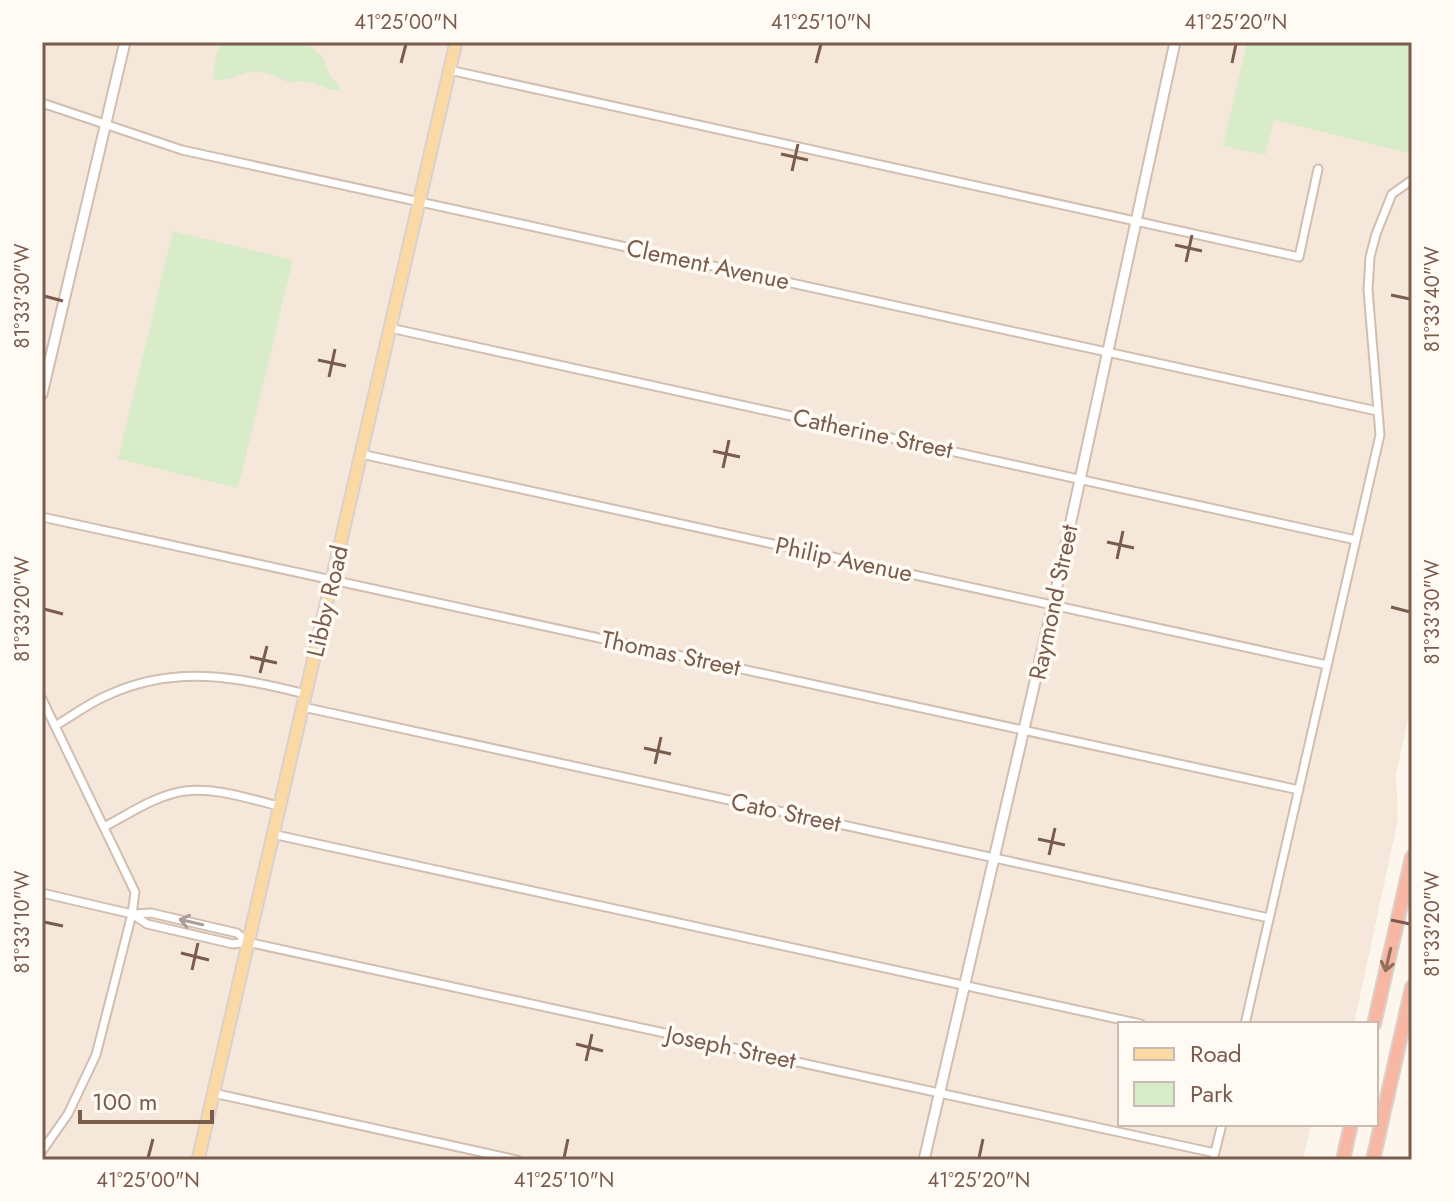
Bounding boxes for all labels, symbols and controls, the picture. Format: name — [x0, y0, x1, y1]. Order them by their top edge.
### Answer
text: 41°25'00"N — [354, 8, 458, 37]
text: 41°25'10"N — [771, 8, 871, 37]
text: 41°25'20"N — [1185, 8, 1287, 37]
street label: Clement Avenue — [623, 230, 793, 298]
text: 81°33'30"W — [8, 243, 37, 349]
text: 81°33'40"W — [1418, 246, 1447, 352]
street label: Catherine Street — [790, 399, 956, 467]
street label: Raymond Street — [1019, 521, 1087, 683]
street label: Philip Avenue — [772, 527, 916, 591]
street label: Libby Road — [297, 542, 357, 660]
text: 81°33'20"W — [8, 556, 37, 662]
text: 81°33'30"W — [1418, 559, 1447, 665]
street label: Thomas Street — [598, 621, 744, 685]
street label: Cato Street — [728, 783, 844, 841]
text: 81°33'10"W — [8, 870, 37, 974]
text: 81°33'20"W — [1418, 871, 1447, 977]
one-way arrow — [179, 914, 205, 929]
one-way arrow — [1380, 947, 1395, 972]
street label: Joseph Street — [660, 1016, 799, 1078]
legend — [1118, 1022, 1378, 1126]
text: Road — [1190, 1036, 1242, 1071]
scale bar — [80, 1074, 212, 1124]
text: Park — [1190, 1076, 1233, 1111]
text: 100 m — [92, 1084, 158, 1119]
text: 41°25'00"N — [96, 1166, 200, 1195]
text: 41°25'10"N — [514, 1166, 614, 1195]
text: 41°25'20"N — [928, 1166, 1030, 1195]

